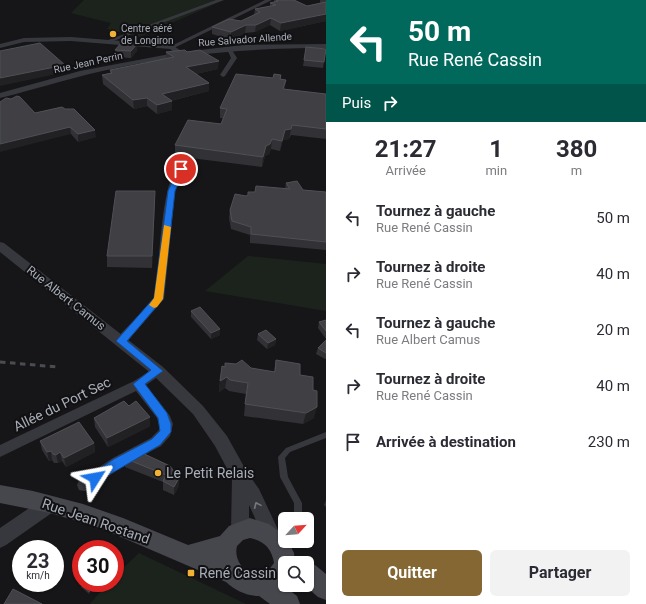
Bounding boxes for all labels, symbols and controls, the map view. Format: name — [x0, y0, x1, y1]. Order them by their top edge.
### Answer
text: 50 m — [408, 15, 471, 48]
icon: left — [342, 16, 394, 68]
place label: Centre aéré de Longiron — [121, 23, 174, 46]
marker: Centre aéré de Longiron — [108, 29, 118, 39]
street label: Rue Salvador Allende — [198, 31, 292, 48]
text: Rue René Cassin — [408, 49, 542, 70]
street label: Rue Jean Perrin — [53, 50, 123, 75]
icon: right — [379, 92, 401, 114]
text: Puis — [342, 94, 371, 112]
text: 21:27 — [375, 135, 437, 163]
text: 1 — [489, 135, 503, 163]
text: 380 — [556, 135, 597, 163]
pin — [164, 152, 198, 186]
icon: arrive — [170, 158, 192, 180]
text: Arrivée — [385, 163, 426, 178]
text: min — [485, 163, 507, 178]
text: m — [571, 163, 582, 178]
text: Tournez à gauche — [376, 202, 495, 220]
icon: left — [342, 207, 364, 229]
text: 50 m — [596, 209, 630, 227]
text: Rue René Cassin — [376, 220, 473, 235]
text: Tournez à droite — [376, 258, 485, 276]
street label: Rue Albert Camus — [24, 263, 108, 333]
icon: right — [342, 263, 364, 285]
text: 40 m — [596, 265, 630, 283]
text: Rue René Cassin — [376, 276, 473, 291]
text: Tournez à gauche — [376, 314, 495, 332]
icon: left — [342, 319, 364, 341]
text: 20 m — [596, 321, 630, 339]
text: Rue Albert Camus — [376, 332, 480, 347]
text: Tournez à droite — [376, 370, 485, 388]
street label: Allée du Port Sec — [11, 374, 113, 434]
icon: right — [342, 375, 364, 397]
text: 40 m — [596, 377, 630, 395]
text: Rue René Cassin — [376, 388, 473, 403]
icon: arrive — [342, 431, 364, 453]
text: Arrivée à destination — [376, 433, 516, 451]
text: 230 m — [588, 433, 630, 451]
position arrow — [74, 457, 116, 499]
place label: Le Petit Relais — [166, 465, 254, 481]
marker: Le Petit Relais — [153, 468, 163, 478]
street label: Rue Jean Rostand — [40, 495, 152, 547]
one-way arrow — [254, 501, 262, 508]
north arrow — [278, 512, 314, 548]
map controls — [278, 512, 314, 592]
speed limit sign: 30 — [72, 540, 124, 592]
text: 23 — [27, 549, 49, 573]
button: Quitter — [342, 550, 482, 596]
button: Partager — [490, 550, 630, 596]
button: search — [278, 556, 314, 592]
place label: René Cassin — [199, 565, 276, 581]
marker: René Cassin — [186, 568, 196, 578]
text: km/h — [26, 570, 50, 581]

